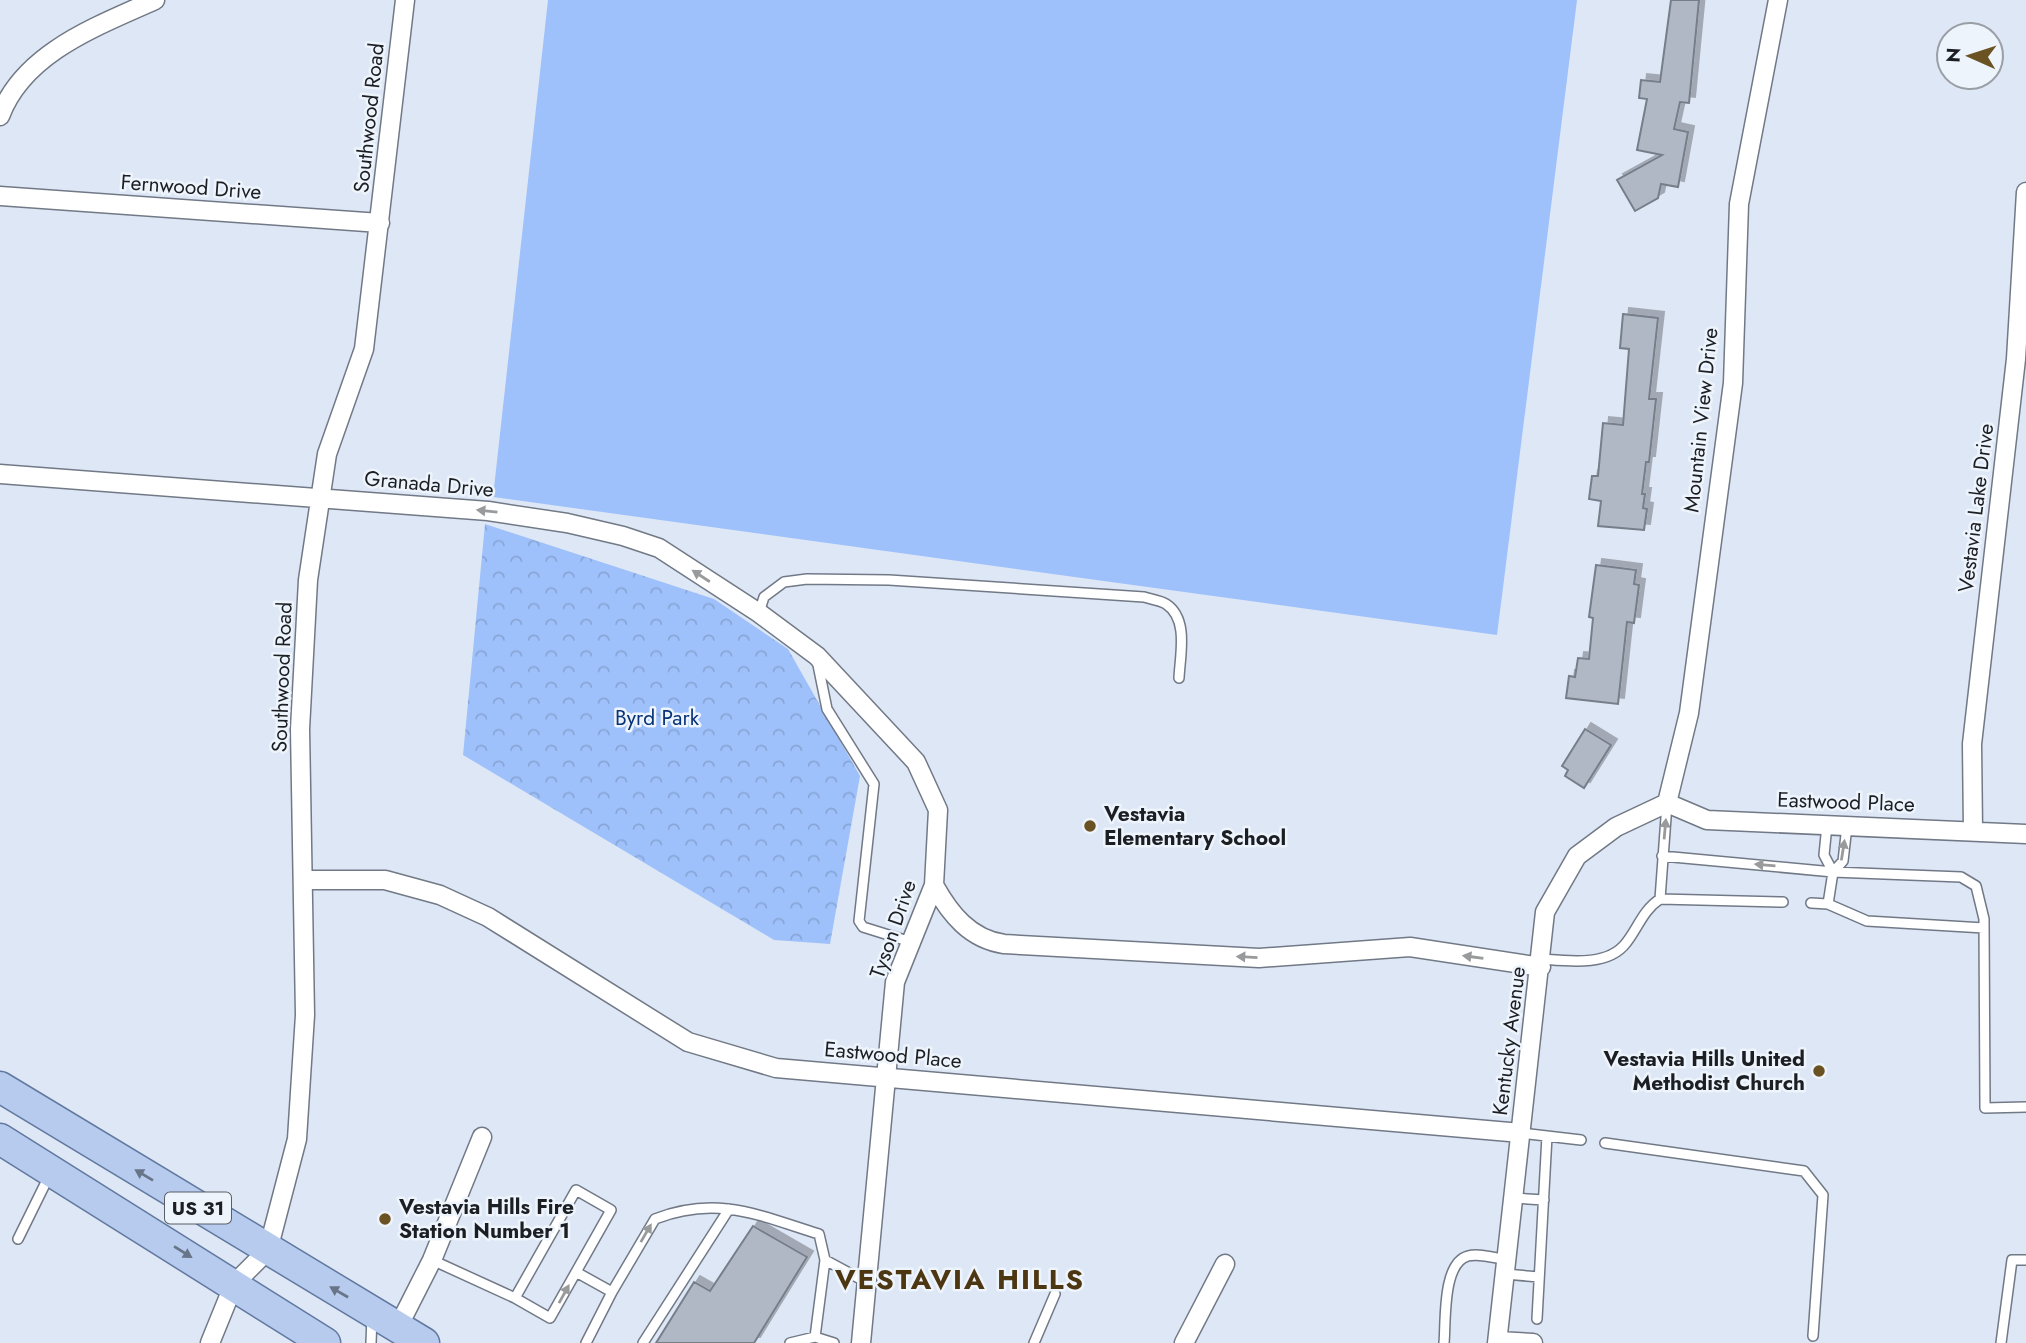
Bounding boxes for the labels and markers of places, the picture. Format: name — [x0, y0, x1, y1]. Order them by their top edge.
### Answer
place label: Vestavia Elementary School — [1103, 799, 1286, 853]
marker: Vestavia Elementary School — [1082, 818, 1098, 834]
place label: Vestavia Hills United Methodist Church — [1602, 1044, 1805, 1098]
marker: Vestavia Hills United Methodist Church — [1811, 1063, 1827, 1079]
place label: Vestavia Hills Fire Station Number 1 — [398, 1192, 574, 1246]
marker: Vestavia Hills Fire Station Number 1 — [377, 1211, 393, 1227]

